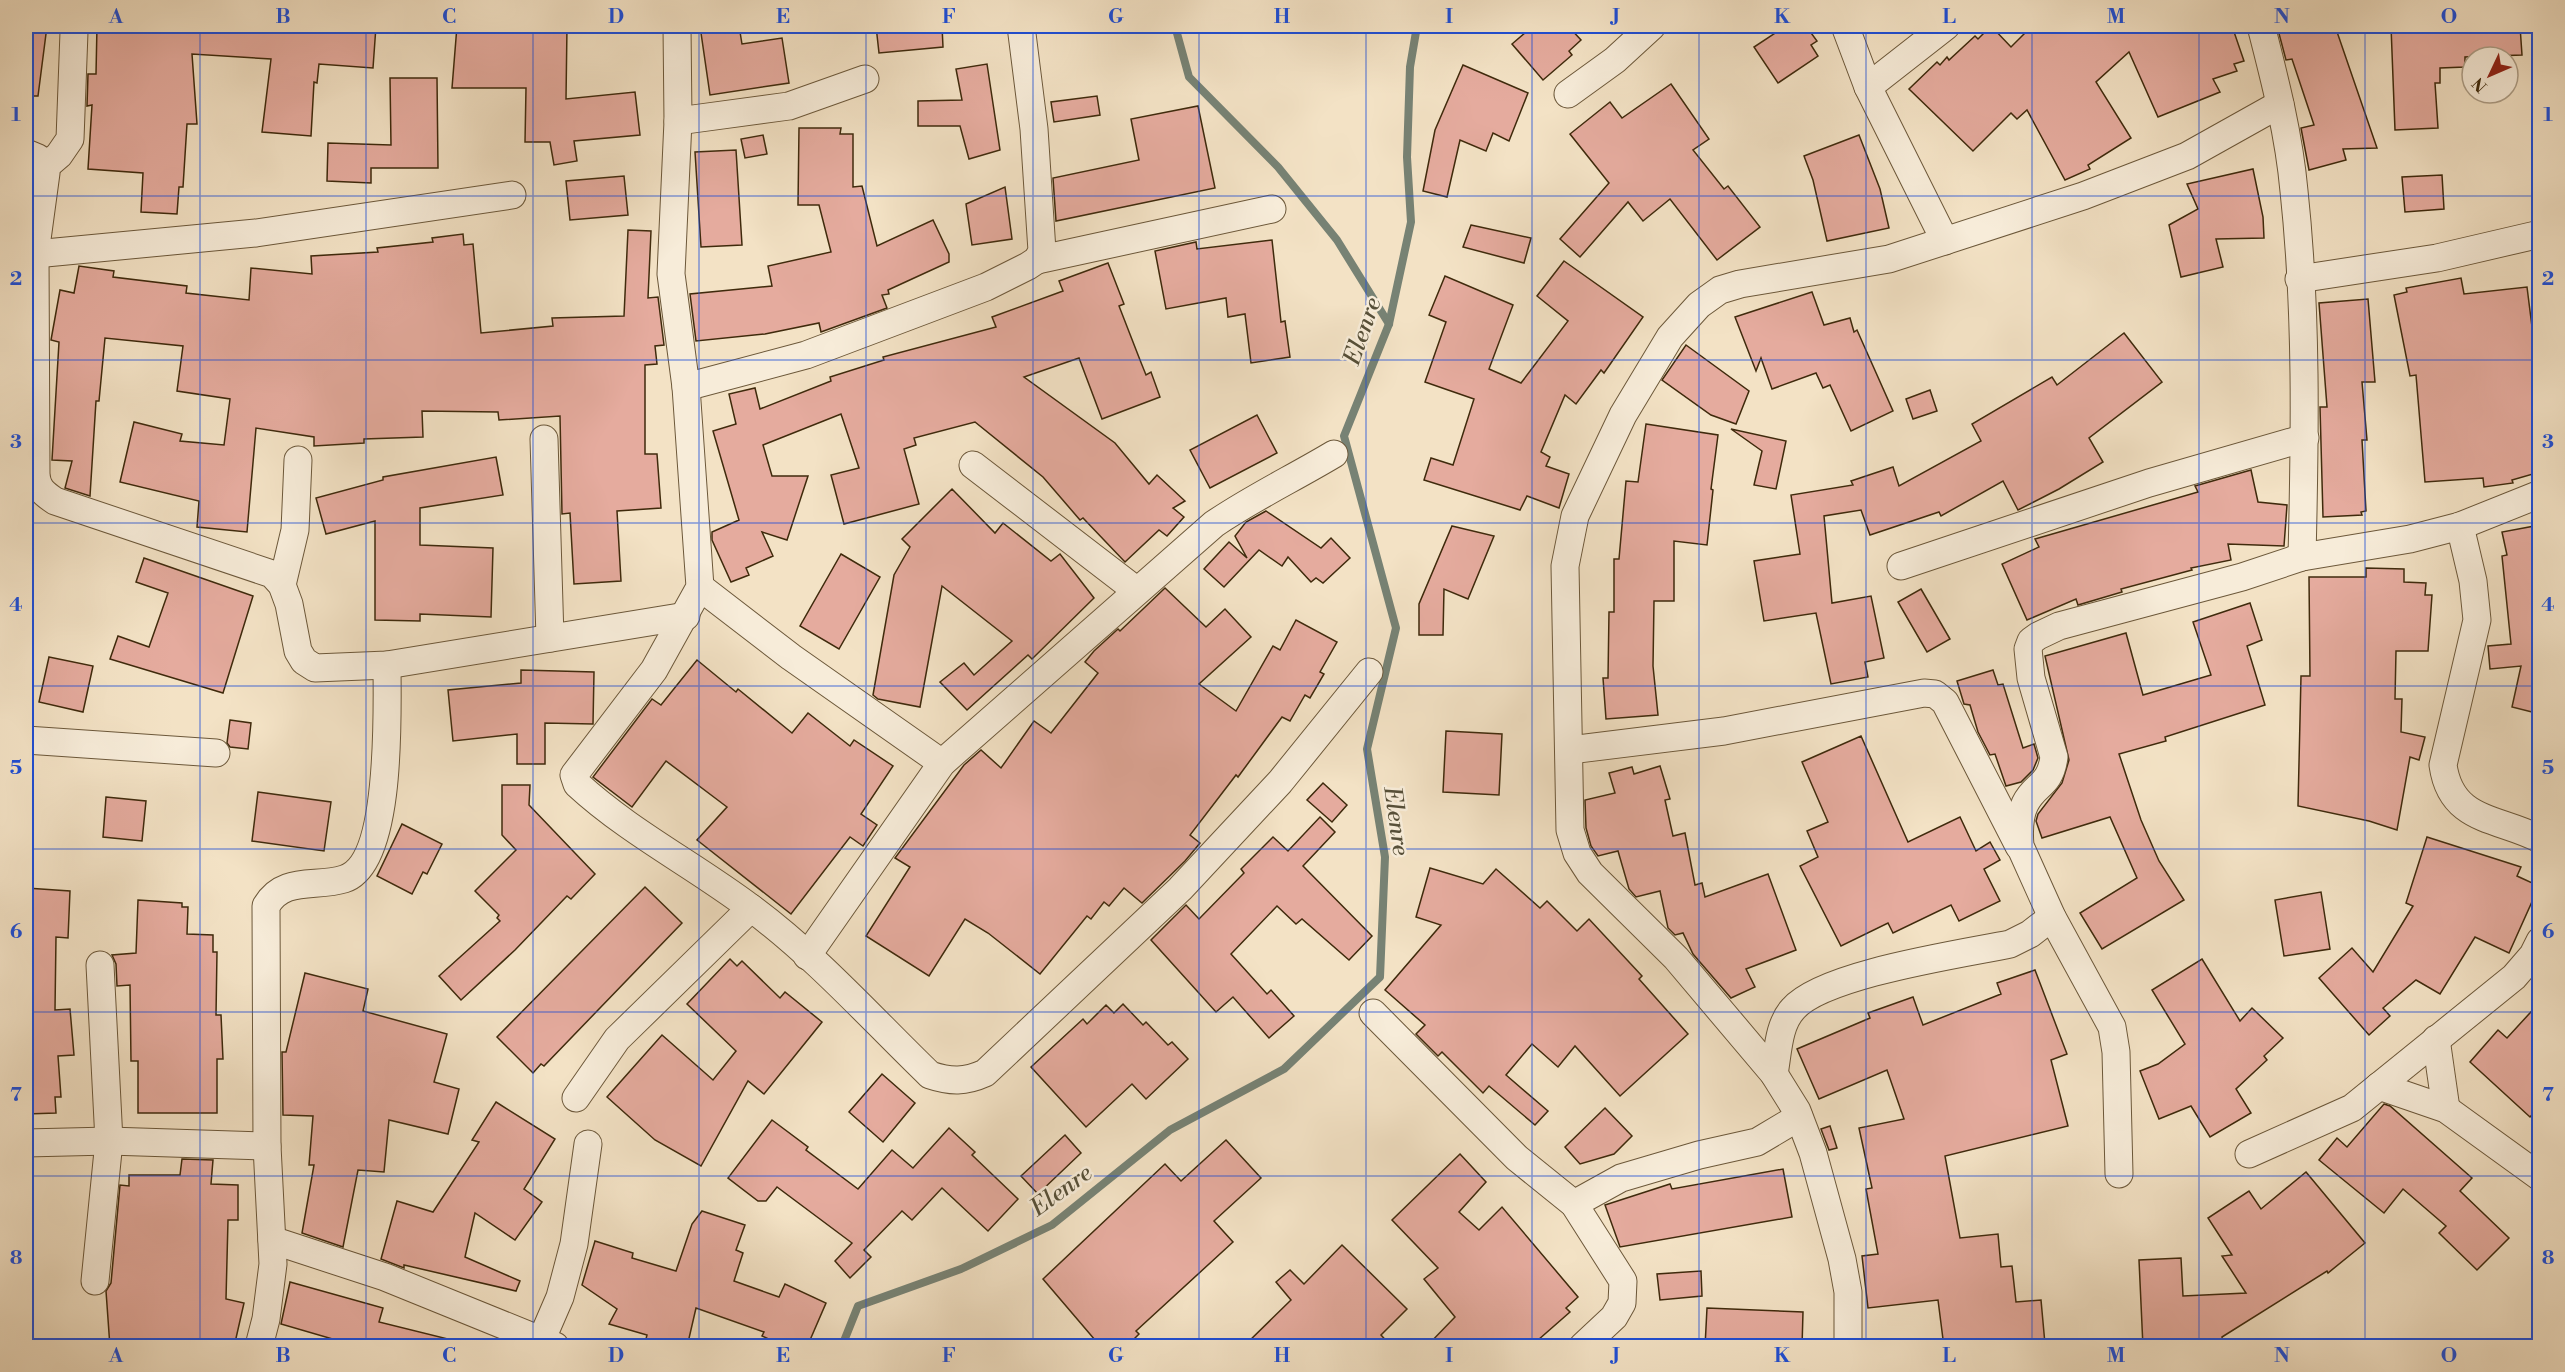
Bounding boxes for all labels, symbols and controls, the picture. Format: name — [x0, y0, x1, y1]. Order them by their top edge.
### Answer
text: A — [108, 5, 124, 30]
text: B — [275, 5, 291, 30]
text: C — [442, 5, 456, 30]
text: D — [608, 5, 624, 30]
text: E — [776, 5, 790, 30]
text: F — [942, 5, 956, 30]
text: G — [1108, 5, 1124, 30]
text: H — [1274, 5, 1291, 30]
text: I — [1445, 5, 1453, 30]
text: J — [1609, 5, 1620, 30]
text: K — [1774, 5, 1791, 30]
text: L — [1942, 5, 1956, 30]
text: M — [2107, 5, 2126, 30]
text: N — [2274, 5, 2290, 30]
text: O — [2441, 5, 2457, 30]
north arrow — [2460, 45, 2520, 105]
text: N — [2468, 73, 2492, 96]
text: 1 — [11, 103, 21, 128]
text: 1 — [2543, 103, 2553, 128]
text: 2 — [10, 267, 22, 292]
text: 2 — [2542, 267, 2554, 292]
water label: Elenre — [1337, 294, 1388, 370]
text: 3 — [10, 430, 22, 455]
text: 3 — [2542, 430, 2554, 455]
text: 4 — [9, 593, 23, 618]
text: 4 — [2541, 593, 2555, 618]
text: 5 — [10, 756, 22, 781]
text: 5 — [2542, 756, 2554, 781]
water label: Elenre — [1376, 784, 1416, 857]
text: 6 — [10, 920, 23, 945]
text: 6 — [2542, 920, 2555, 945]
text: 7 — [10, 1083, 22, 1108]
text: 7 — [2542, 1083, 2554, 1108]
water label: Elenre — [1024, 1158, 1098, 1224]
text: 8 — [10, 1246, 23, 1271]
text: 8 — [2542, 1246, 2555, 1271]
text: A — [108, 1344, 124, 1369]
text: B — [275, 1344, 291, 1369]
text: C — [442, 1344, 456, 1369]
text: D — [608, 1344, 624, 1369]
text: E — [776, 1344, 790, 1369]
text: F — [942, 1344, 956, 1369]
text: G — [1108, 1344, 1124, 1369]
text: H — [1274, 1344, 1291, 1369]
text: I — [1445, 1344, 1453, 1369]
text: J — [1609, 1344, 1620, 1369]
text: K — [1774, 1344, 1791, 1369]
text: L — [1942, 1344, 1956, 1369]
text: M — [2107, 1344, 2126, 1369]
text: N — [2274, 1344, 2290, 1369]
text: O — [2441, 1344, 2457, 1369]

